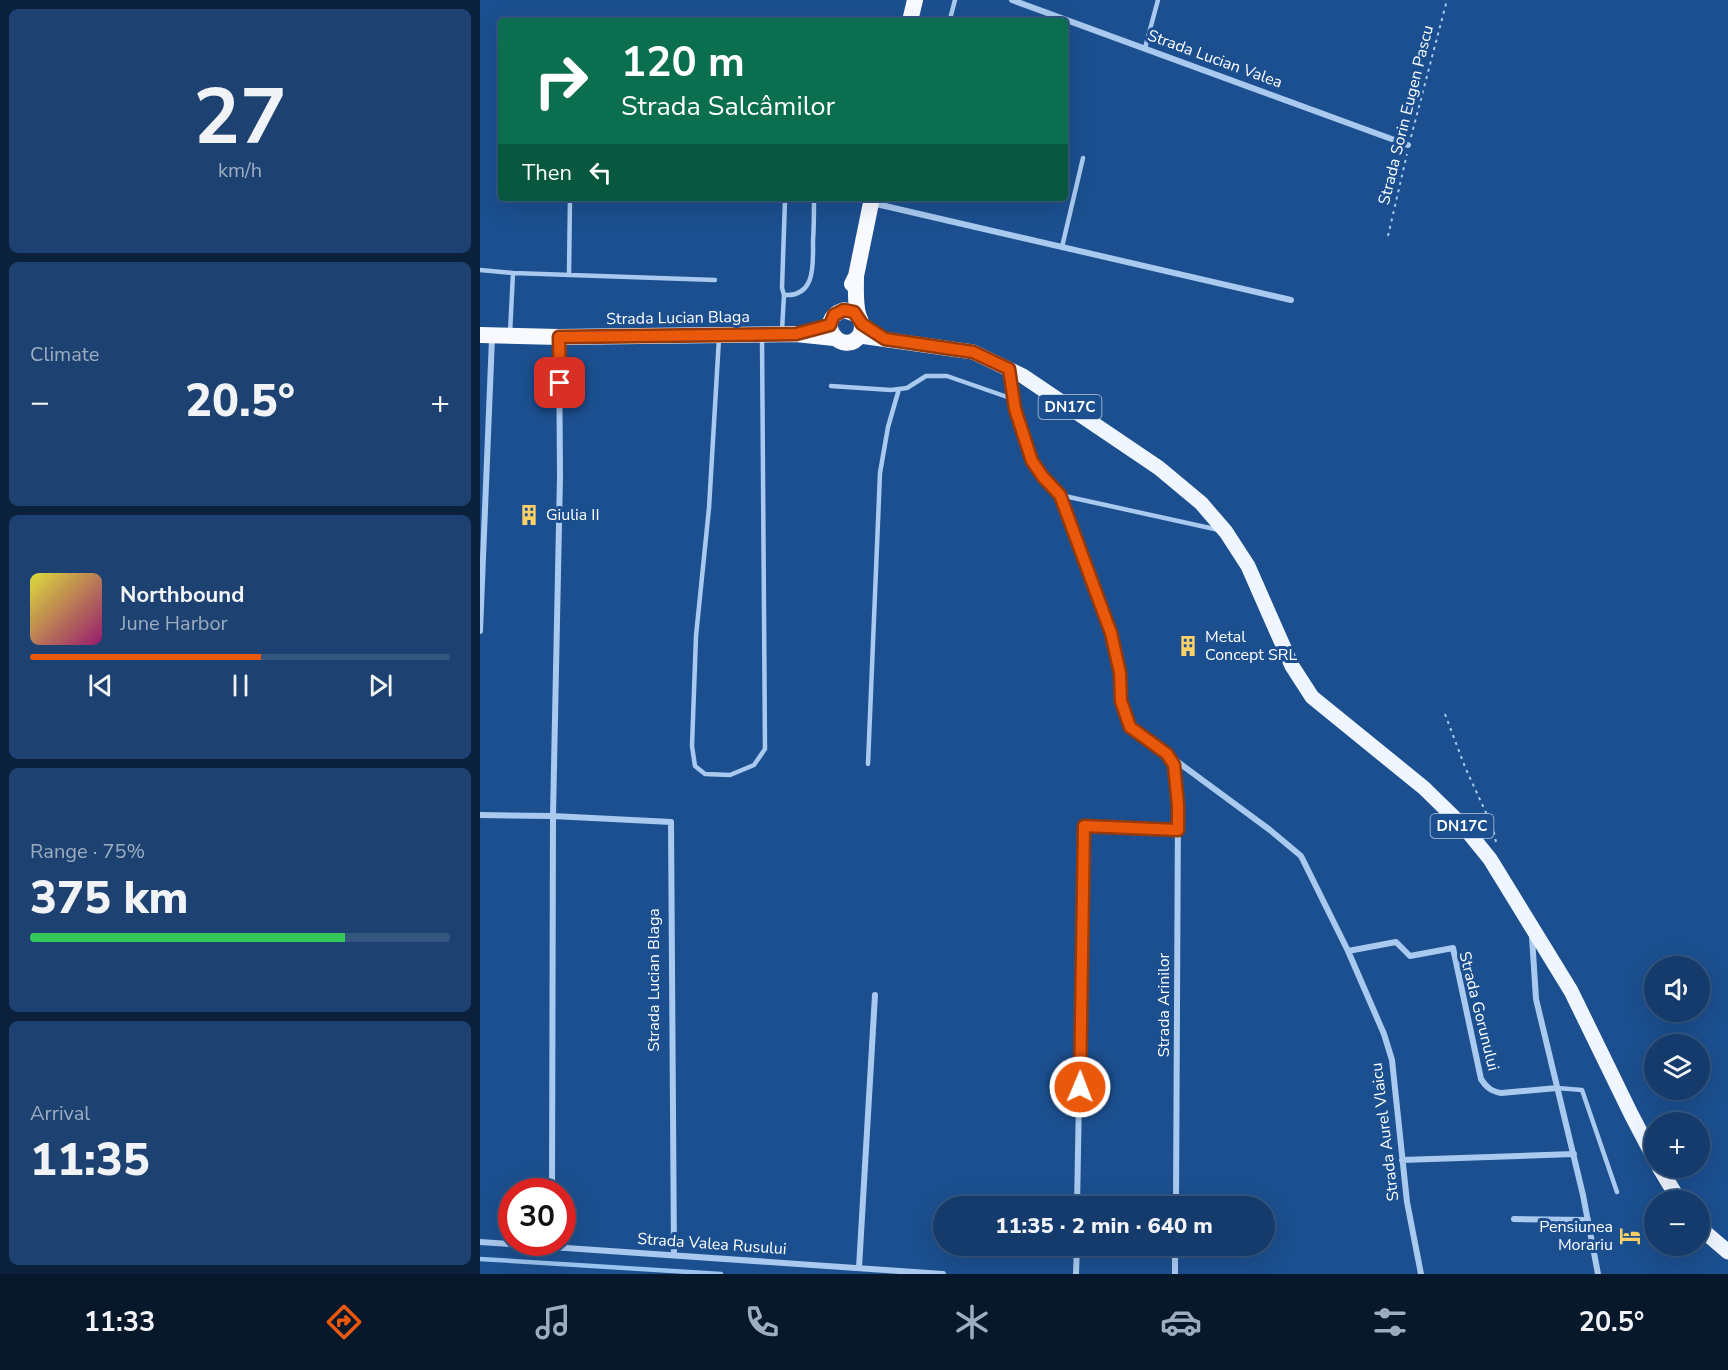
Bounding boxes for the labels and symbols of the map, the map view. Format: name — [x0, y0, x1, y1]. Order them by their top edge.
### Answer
street label: Strada Sorin Eugen Pascu — [1373, 23, 1439, 207]
street label: Strada Lucian Valea — [1145, 24, 1285, 94]
street label: Strada Lucian Blaga — [606, 306, 750, 330]
pin — [534, 357, 585, 408]
road number: DN17C — [1038, 395, 1102, 419]
building icon: Giulia II — [517, 503, 541, 527]
place label: Giulia II — [546, 504, 600, 526]
place label: Metal Concept SRL — [1205, 626, 1297, 666]
building icon: Metal Concept SRL — [1176, 634, 1200, 658]
road number: DN17C — [1430, 814, 1494, 838]
street label: Strada Lucian Blaga — [643, 908, 665, 1052]
street label: Strada Gorunului — [1454, 949, 1504, 1073]
street label: Strada Arinilor — [1153, 952, 1175, 1057]
position arrow — [1048, 1055, 1112, 1119]
street label: Strada Aurel Vlaicu — [1366, 1061, 1404, 1203]
speed limit sign: 30 — [498, 1178, 576, 1256]
place label: Pensiunea Morariu — [1539, 1216, 1613, 1256]
hotel icon: Pensiunea Morariu — [1618, 1224, 1642, 1248]
street label: Strada Valea Rusului — [637, 1228, 787, 1260]

